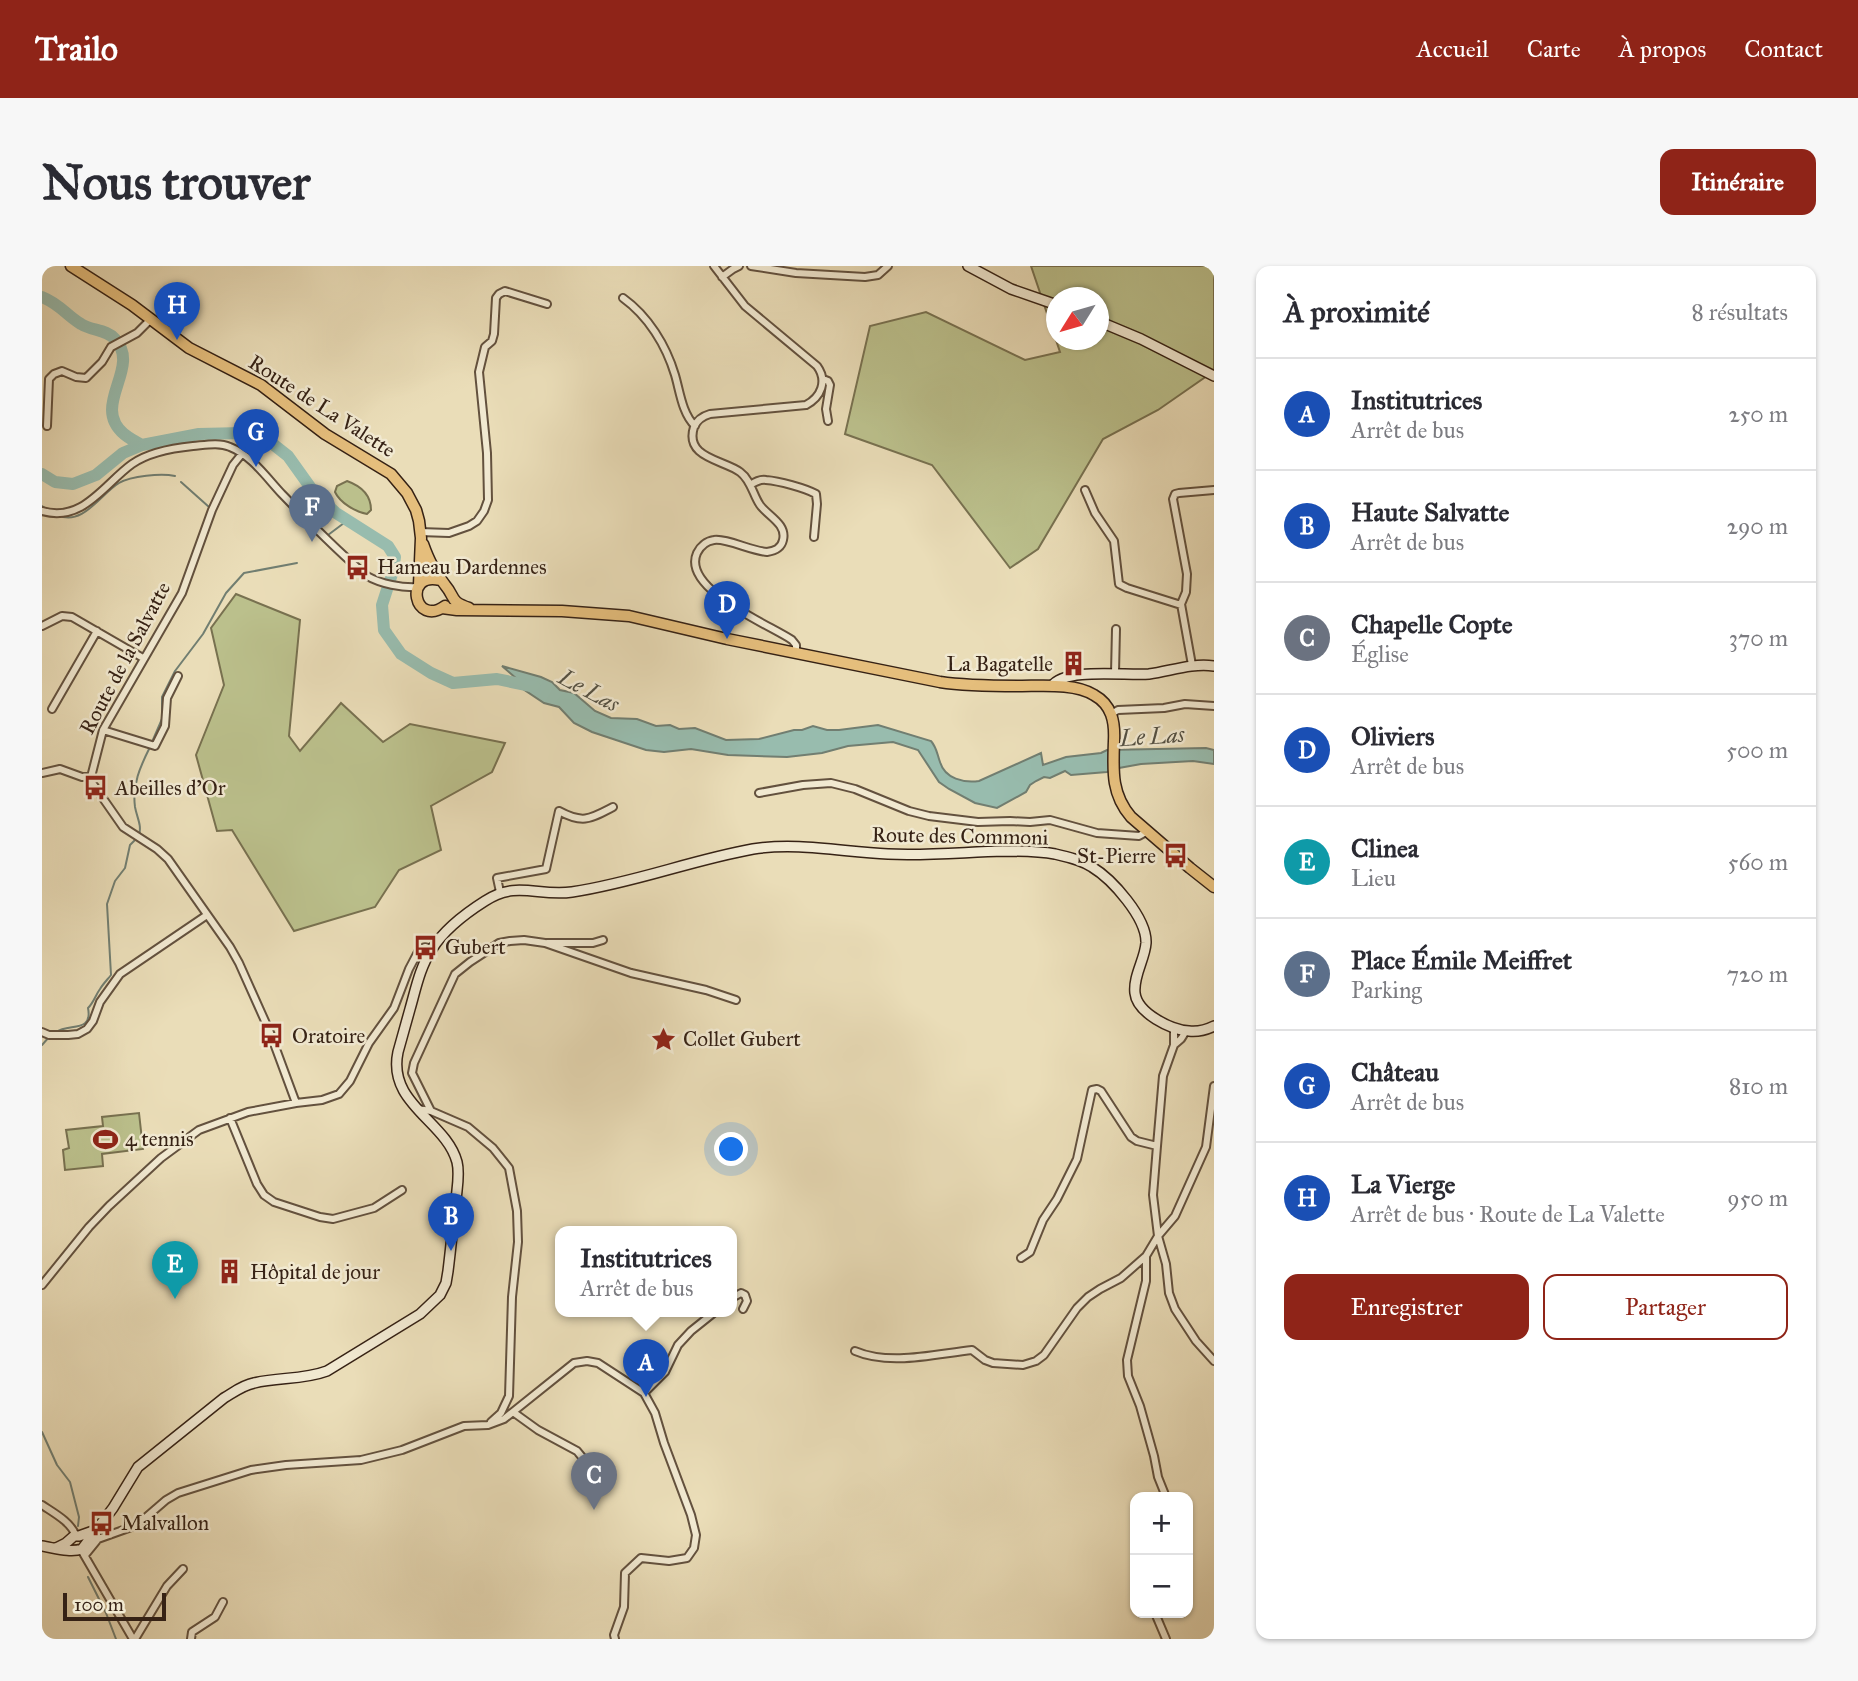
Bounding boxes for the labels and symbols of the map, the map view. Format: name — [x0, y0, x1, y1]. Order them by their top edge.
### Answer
pin: H — [154, 282, 200, 340]
north arrow — [1046, 287, 1109, 350]
street label: Route de La Valette — [244, 349, 400, 463]
pin: G — [233, 409, 279, 467]
pin: F — [289, 484, 335, 542]
bus stop icon: Hameau Dardennes — [343, 553, 371, 581]
place label: Hameau Dardennes — [377, 554, 547, 580]
street label: Route de la Salvatte — [74, 577, 176, 739]
pin: D — [704, 581, 750, 639]
building icon: La Bagatelle — [1059, 650, 1087, 678]
place label: La Bagatelle — [946, 651, 1053, 677]
water label: Le Las — [553, 662, 624, 718]
water label: Le Las — [1118, 720, 1186, 752]
bus stop icon: Abeilles d'Or — [81, 774, 109, 802]
place label: Abeilles d'Or — [114, 775, 226, 801]
street label: Route des Commoni — [871, 821, 1049, 851]
bus stop icon: St-Pierre — [1162, 842, 1190, 870]
place label: St-Pierre — [1077, 843, 1156, 869]
bus stop icon: Gubert — [411, 933, 439, 961]
place label: Gubert — [445, 934, 506, 960]
bus stop icon: Oratoire — [258, 1022, 286, 1050]
place label: Oratoire — [292, 1023, 365, 1049]
place icon: Collet Gubert — [649, 1025, 677, 1053]
place label: Collet Gubert — [683, 1026, 801, 1052]
sports icon: 4 tennis — [91, 1125, 119, 1153]
place label: 4 tennis — [125, 1126, 194, 1152]
your location — [714, 1132, 748, 1166]
pin: B — [428, 1193, 474, 1251]
pin: E — [152, 1241, 198, 1299]
building icon: Hôpital de jour — [216, 1258, 244, 1286]
place label: Hôpital de jour — [250, 1259, 380, 1285]
pin: A — [623, 1339, 669, 1397]
pin: C — [571, 1452, 617, 1510]
bus stop icon: Malvallon — [87, 1509, 115, 1537]
place label: Malvallon — [121, 1510, 209, 1536]
scale bar — [63, 1590, 166, 1622]

